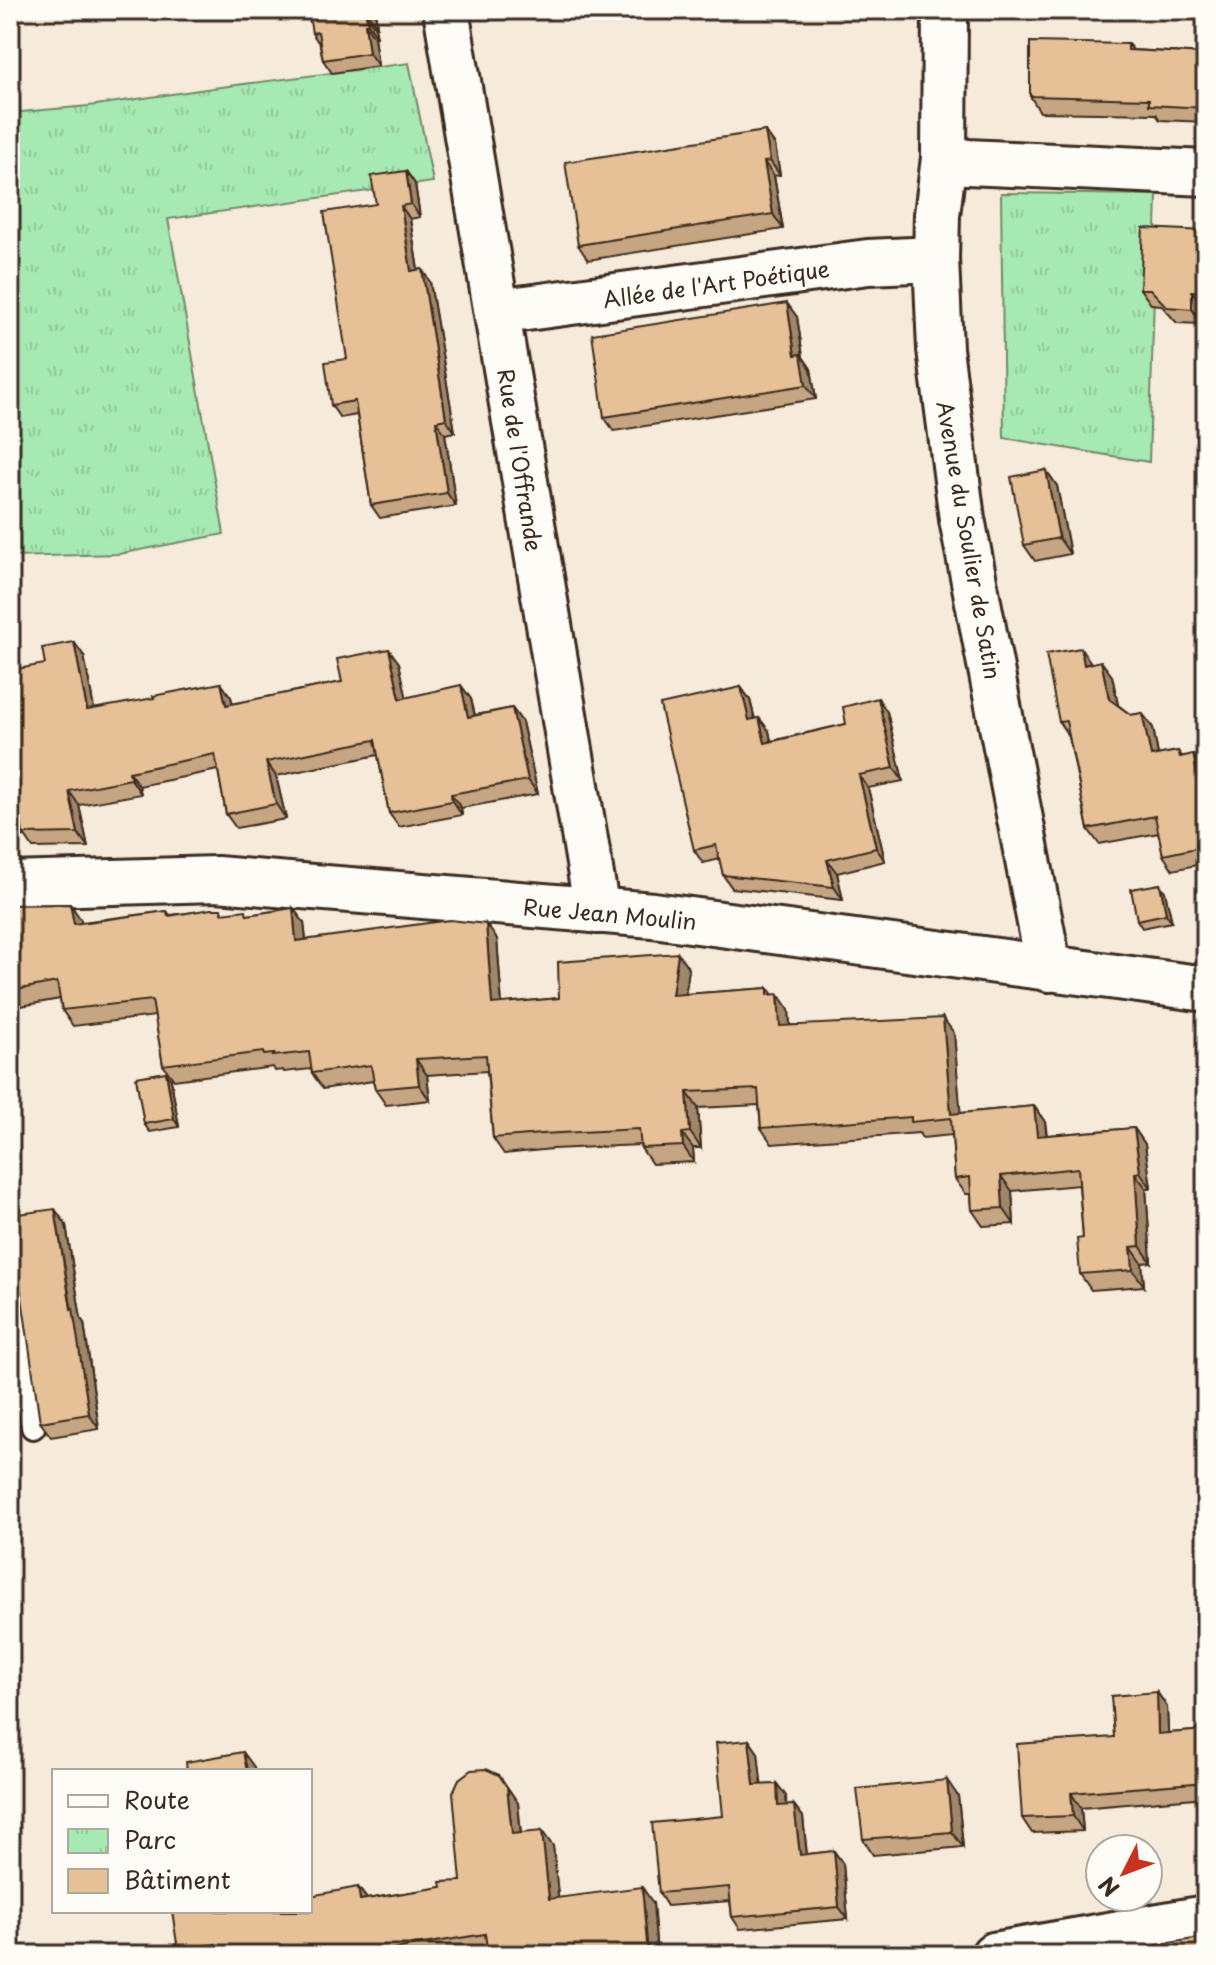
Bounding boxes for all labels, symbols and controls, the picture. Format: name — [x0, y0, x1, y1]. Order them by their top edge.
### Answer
street label: Allée de l'Art Poétique — [601, 251, 831, 315]
street label: Rue de l'Offrande — [490, 366, 552, 554]
street label: Avenue du Soulier de Satin — [929, 398, 1011, 682]
street label: Rue Jean Moulin — [522, 889, 698, 937]
legend — [52, 1769, 312, 1913]
text: Route — [124, 1781, 190, 1817]
text: Parc — [124, 1821, 176, 1857]
north arrow — [1084, 1833, 1164, 1913]
text: Bâtiment — [124, 1861, 231, 1897]
text: N — [1090, 1870, 1126, 1905]

